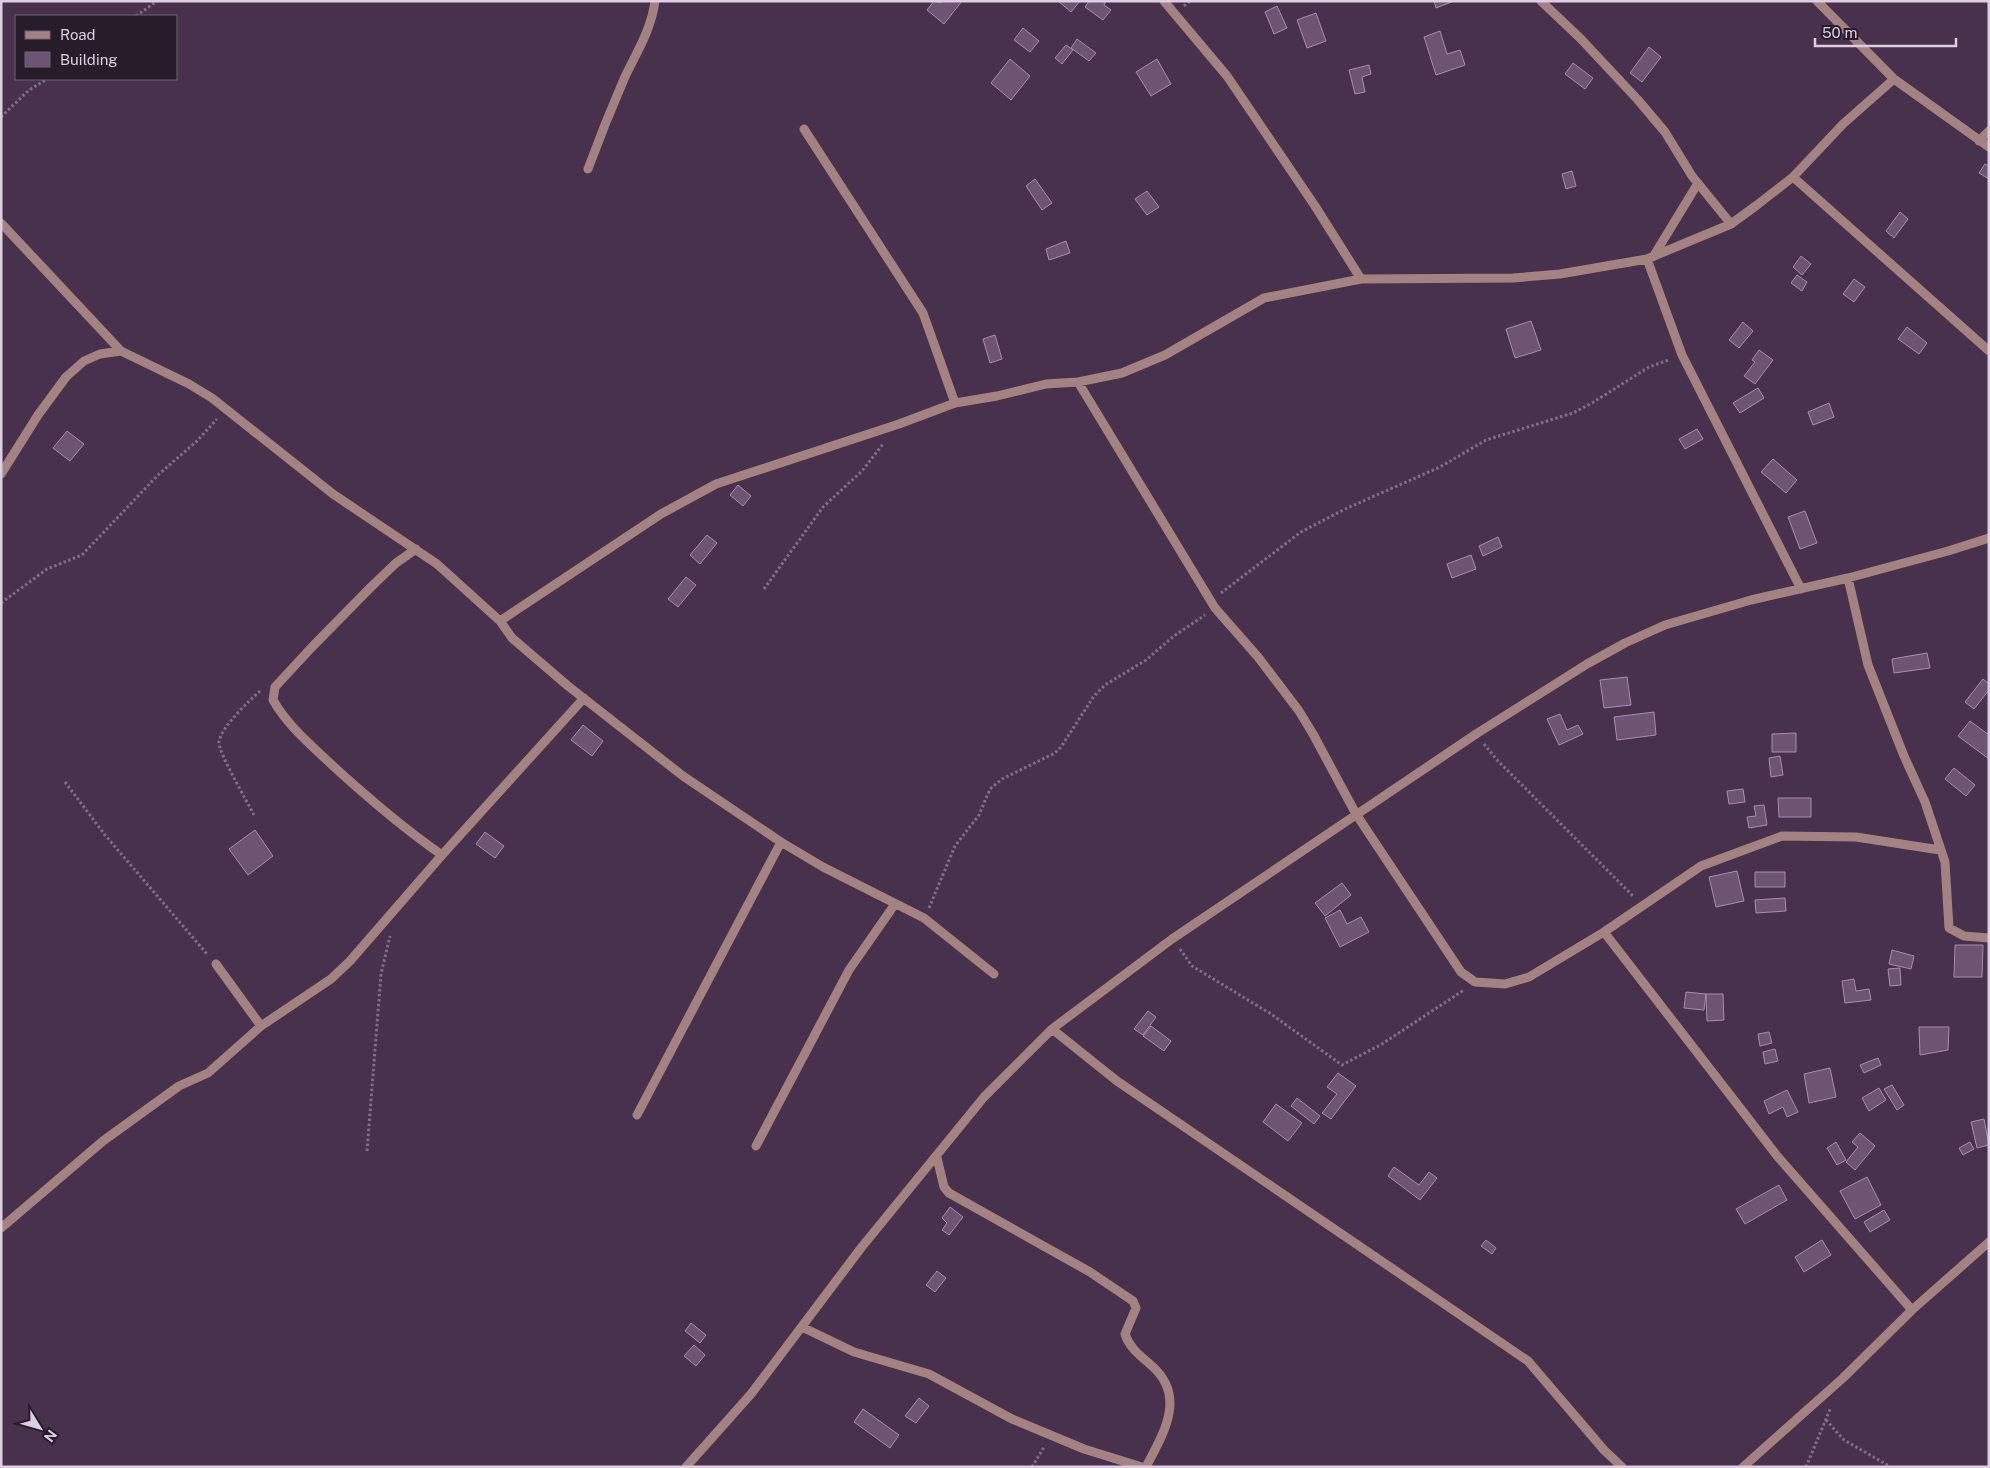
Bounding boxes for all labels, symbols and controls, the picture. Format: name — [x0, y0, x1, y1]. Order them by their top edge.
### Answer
legend — [15, 15, 178, 80]
scale bar — [1815, 15, 1956, 47]
text: 50 m — [1822, 24, 1857, 41]
text: Road — [60, 26, 96, 43]
text: Building — [60, 51, 118, 68]
north arrow — [15, 1403, 65, 1453]
text: N — [41, 1427, 60, 1445]

